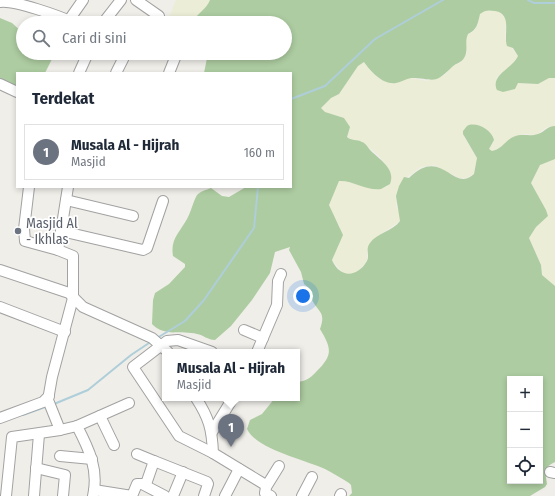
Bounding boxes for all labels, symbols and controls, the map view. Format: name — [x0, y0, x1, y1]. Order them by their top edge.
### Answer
search box — [16, 16, 292, 60]
icon: search — [30, 27, 52, 49]
text: Cari di sini — [62, 29, 127, 47]
text: Terdekat — [32, 88, 94, 109]
text: Musala Al - Hijrah — [71, 136, 179, 154]
text: 1 — [43, 145, 49, 160]
text: 160 m — [244, 145, 275, 160]
text: Masjid — [71, 154, 106, 169]
place label: Masjid Al - Ikhlas — [26, 215, 78, 248]
marker: Masjid Al - Ikhlas — [13, 226, 23, 236]
your location — [293, 286, 313, 306]
popup — [162, 349, 300, 401]
text: Musala Al - Hijrah — [177, 359, 285, 377]
map controls — [507, 376, 543, 484]
button: + — [507, 376, 543, 412]
text: Masjid — [177, 377, 211, 392]
button: − — [507, 412, 543, 448]
pin: 1 — [218, 414, 244, 447]
button: locate — [507, 448, 543, 484]

